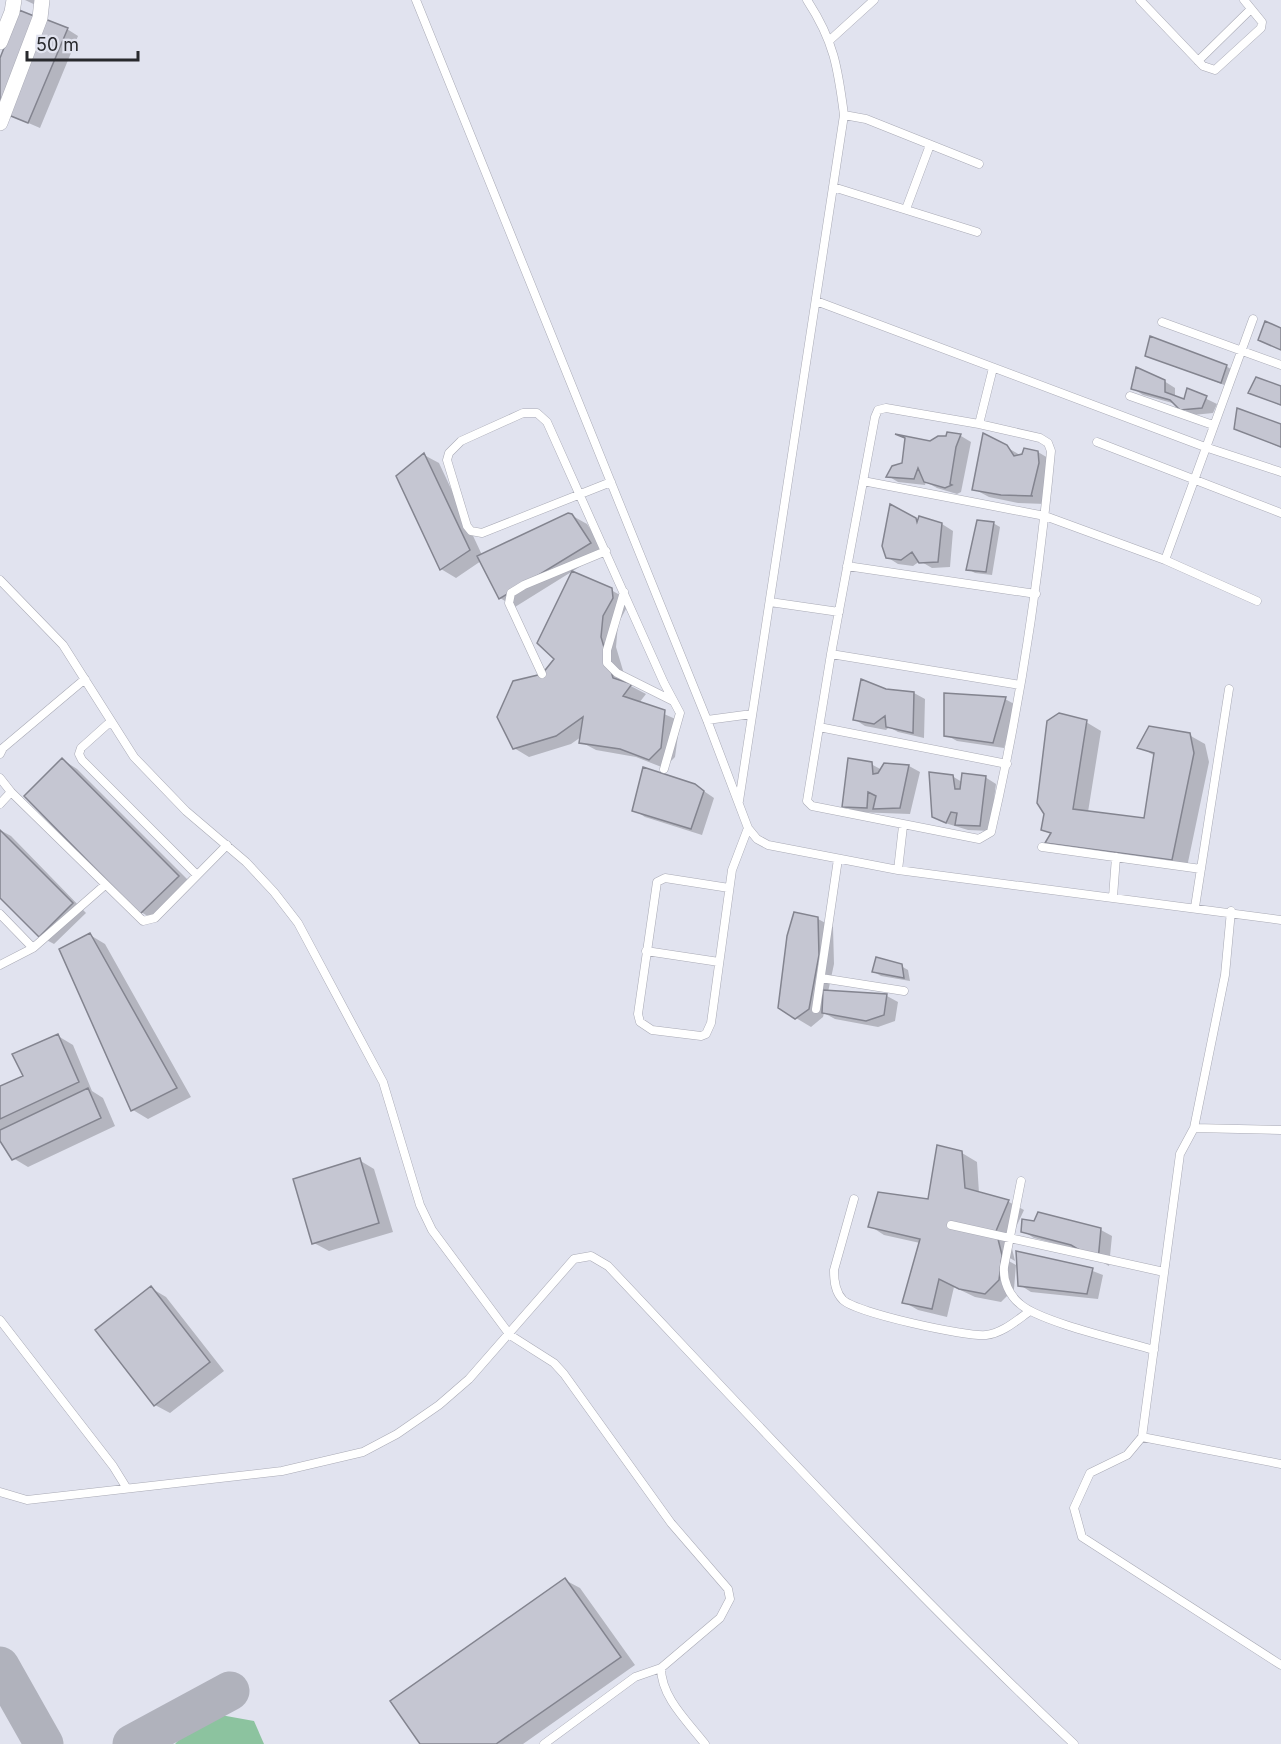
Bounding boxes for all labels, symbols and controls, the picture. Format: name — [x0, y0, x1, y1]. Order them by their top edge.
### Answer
scale bar — [27, 24, 138, 62]
text: 50 m — [36, 34, 79, 55]

